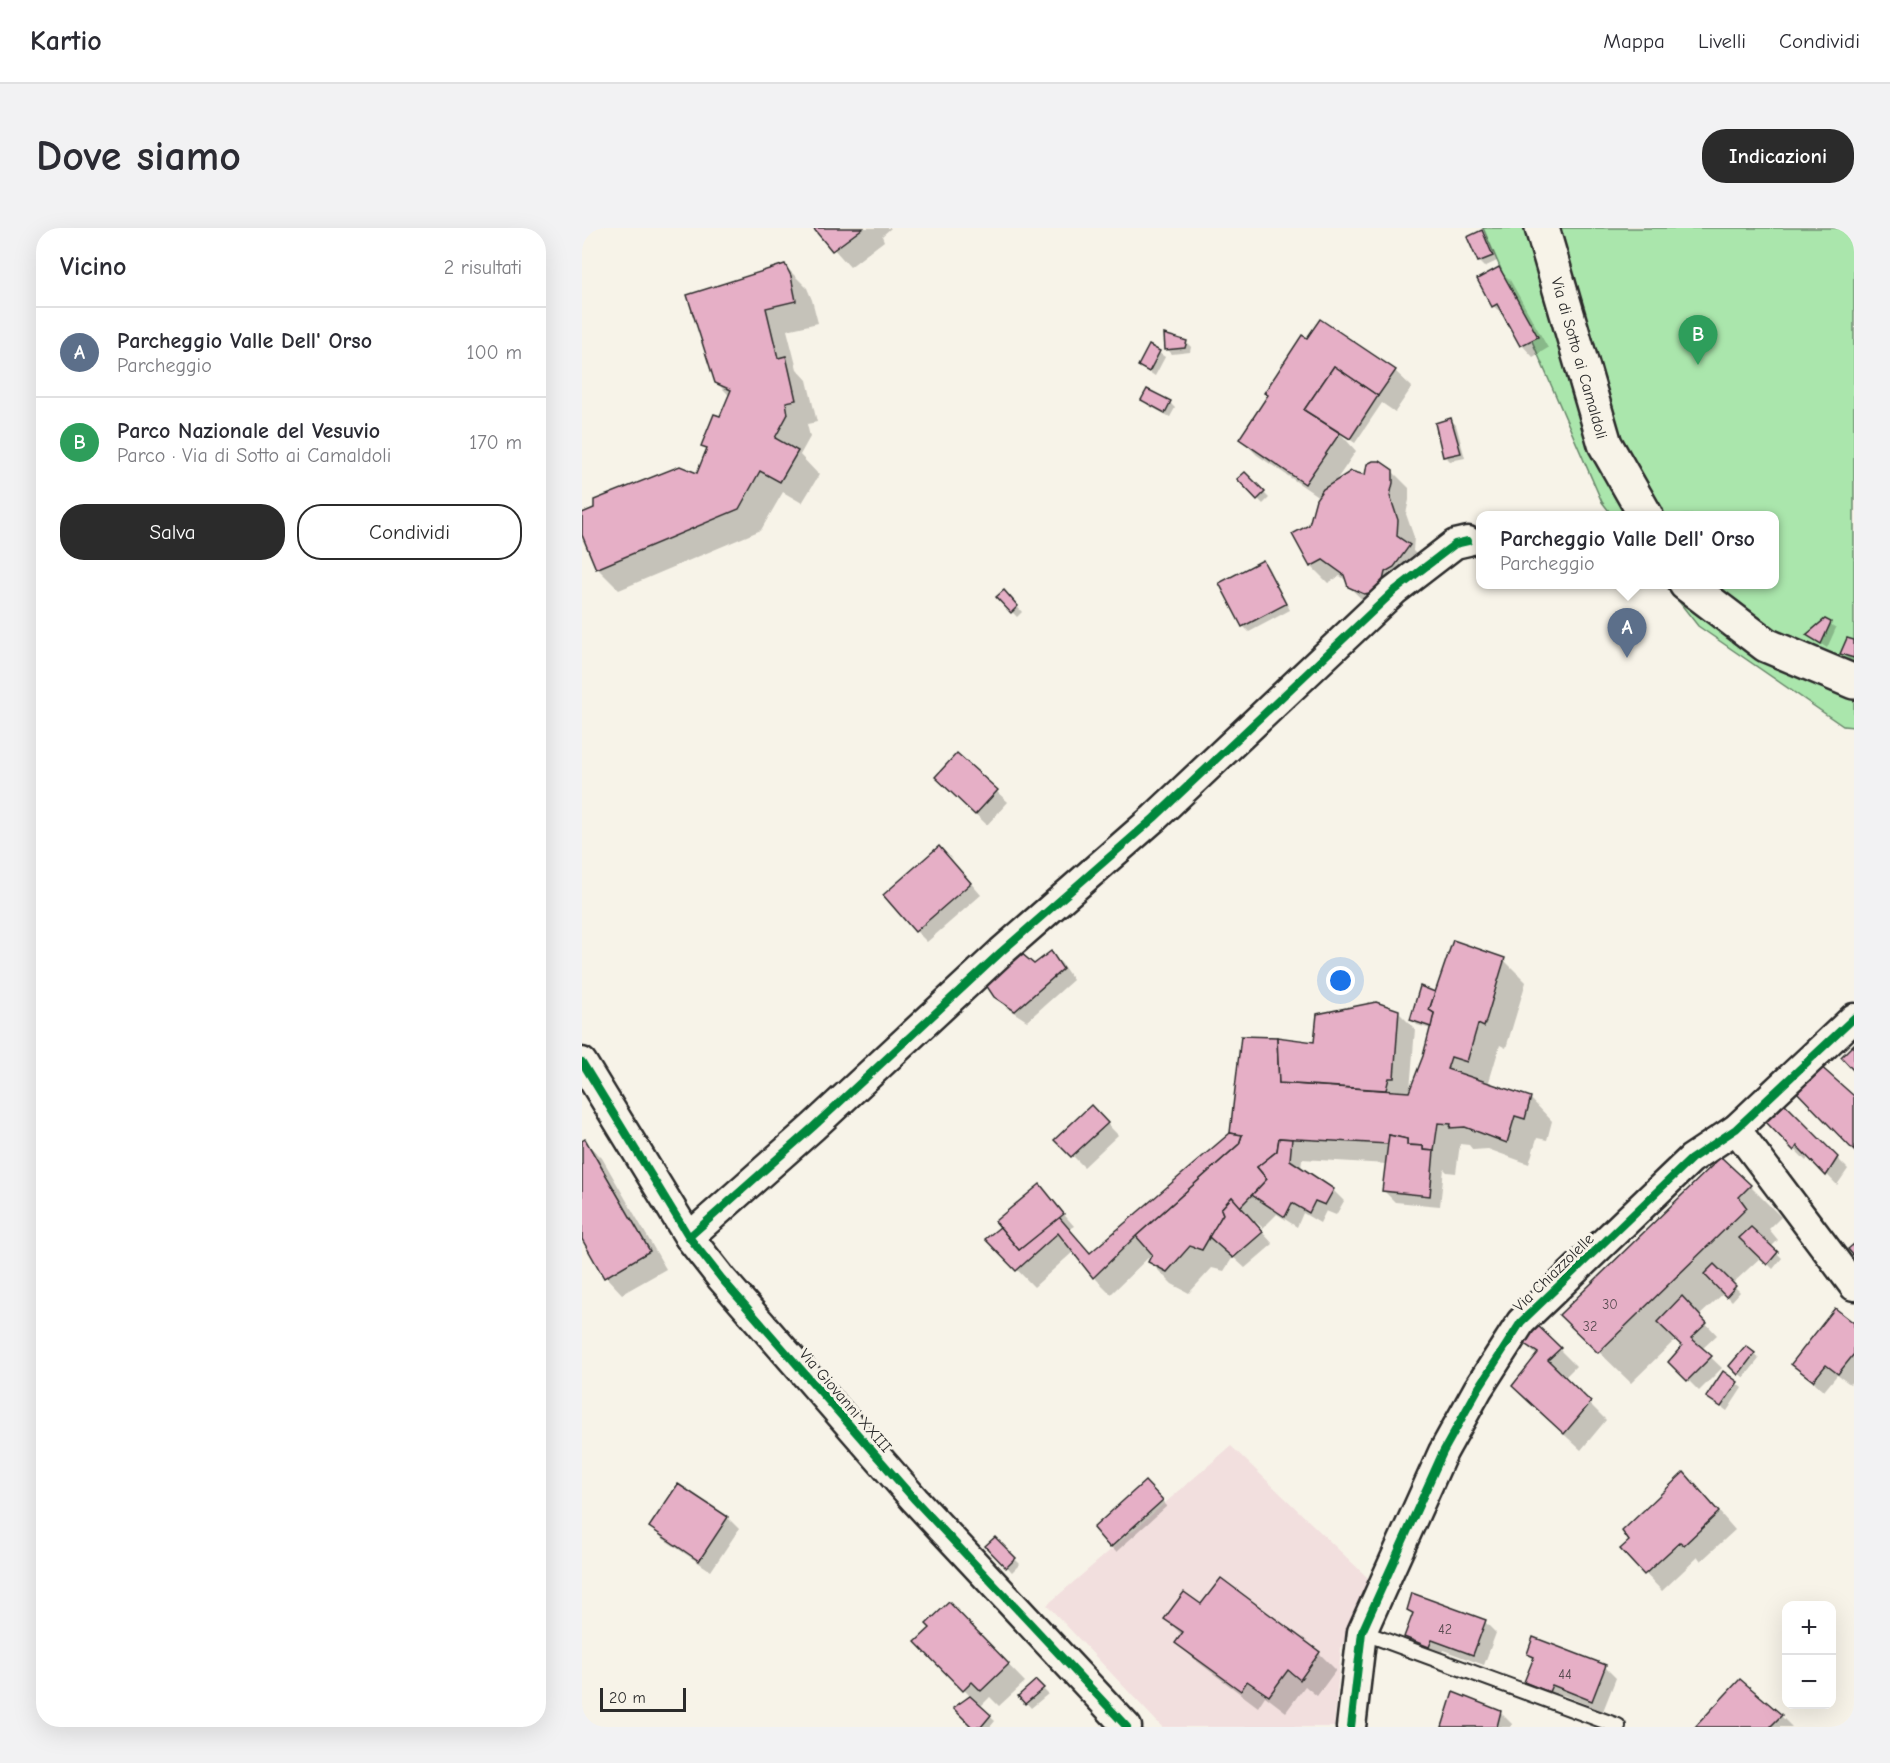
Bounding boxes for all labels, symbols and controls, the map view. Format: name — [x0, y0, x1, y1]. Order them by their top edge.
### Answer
text: Kartio — [30, 25, 102, 57]
text: Mappa — [1603, 29, 1665, 53]
text: Livelli — [1698, 29, 1746, 53]
text: Condividi — [1779, 29, 1860, 53]
button: Indicazioni — [1702, 129, 1854, 183]
text: Dove siamo — [36, 132, 241, 181]
text: Vicino — [60, 252, 126, 282]
text: 2 risultati — [444, 256, 522, 279]
street label: Via di Sotto ai Camaldoli — [1547, 275, 1611, 441]
pin: B — [1678, 316, 1718, 365]
text: Parcheggio Valle Dell' Orso — [117, 328, 372, 354]
text: A — [74, 341, 85, 364]
text: 100 m — [467, 341, 522, 364]
text: Parcheggio — [117, 354, 212, 377]
text: Parco Nazionale del Vesuvio — [117, 418, 380, 444]
text: B — [73, 431, 86, 454]
text: 170 m — [469, 431, 522, 454]
text: Parco · Via di Sotto ai Camaldoli — [117, 444, 391, 467]
button: Salva — [60, 504, 285, 560]
button: Condividi — [297, 504, 522, 560]
popup — [1476, 511, 1779, 589]
text: Parcheggio Valle Dell' Orso — [1500, 526, 1755, 552]
text: Parcheggio — [1500, 552, 1595, 575]
pin: A — [1608, 608, 1646, 658]
your location — [1326, 966, 1355, 995]
street label: Via Chiazzolelle — [1510, 1230, 1598, 1316]
house number: 30 — [1602, 1296, 1618, 1313]
house number: 32 — [1583, 1318, 1597, 1335]
street label: Via Giovanni XXIII — [795, 1345, 895, 1456]
map controls — [1782, 1601, 1836, 1709]
button: + — [1782, 1601, 1836, 1655]
house number: 42 — [1438, 1621, 1452, 1638]
button: − — [1782, 1655, 1836, 1709]
house number: 44 — [1558, 1666, 1572, 1683]
scale bar — [600, 1685, 686, 1712]
text: 20 m — [609, 1689, 646, 1707]

